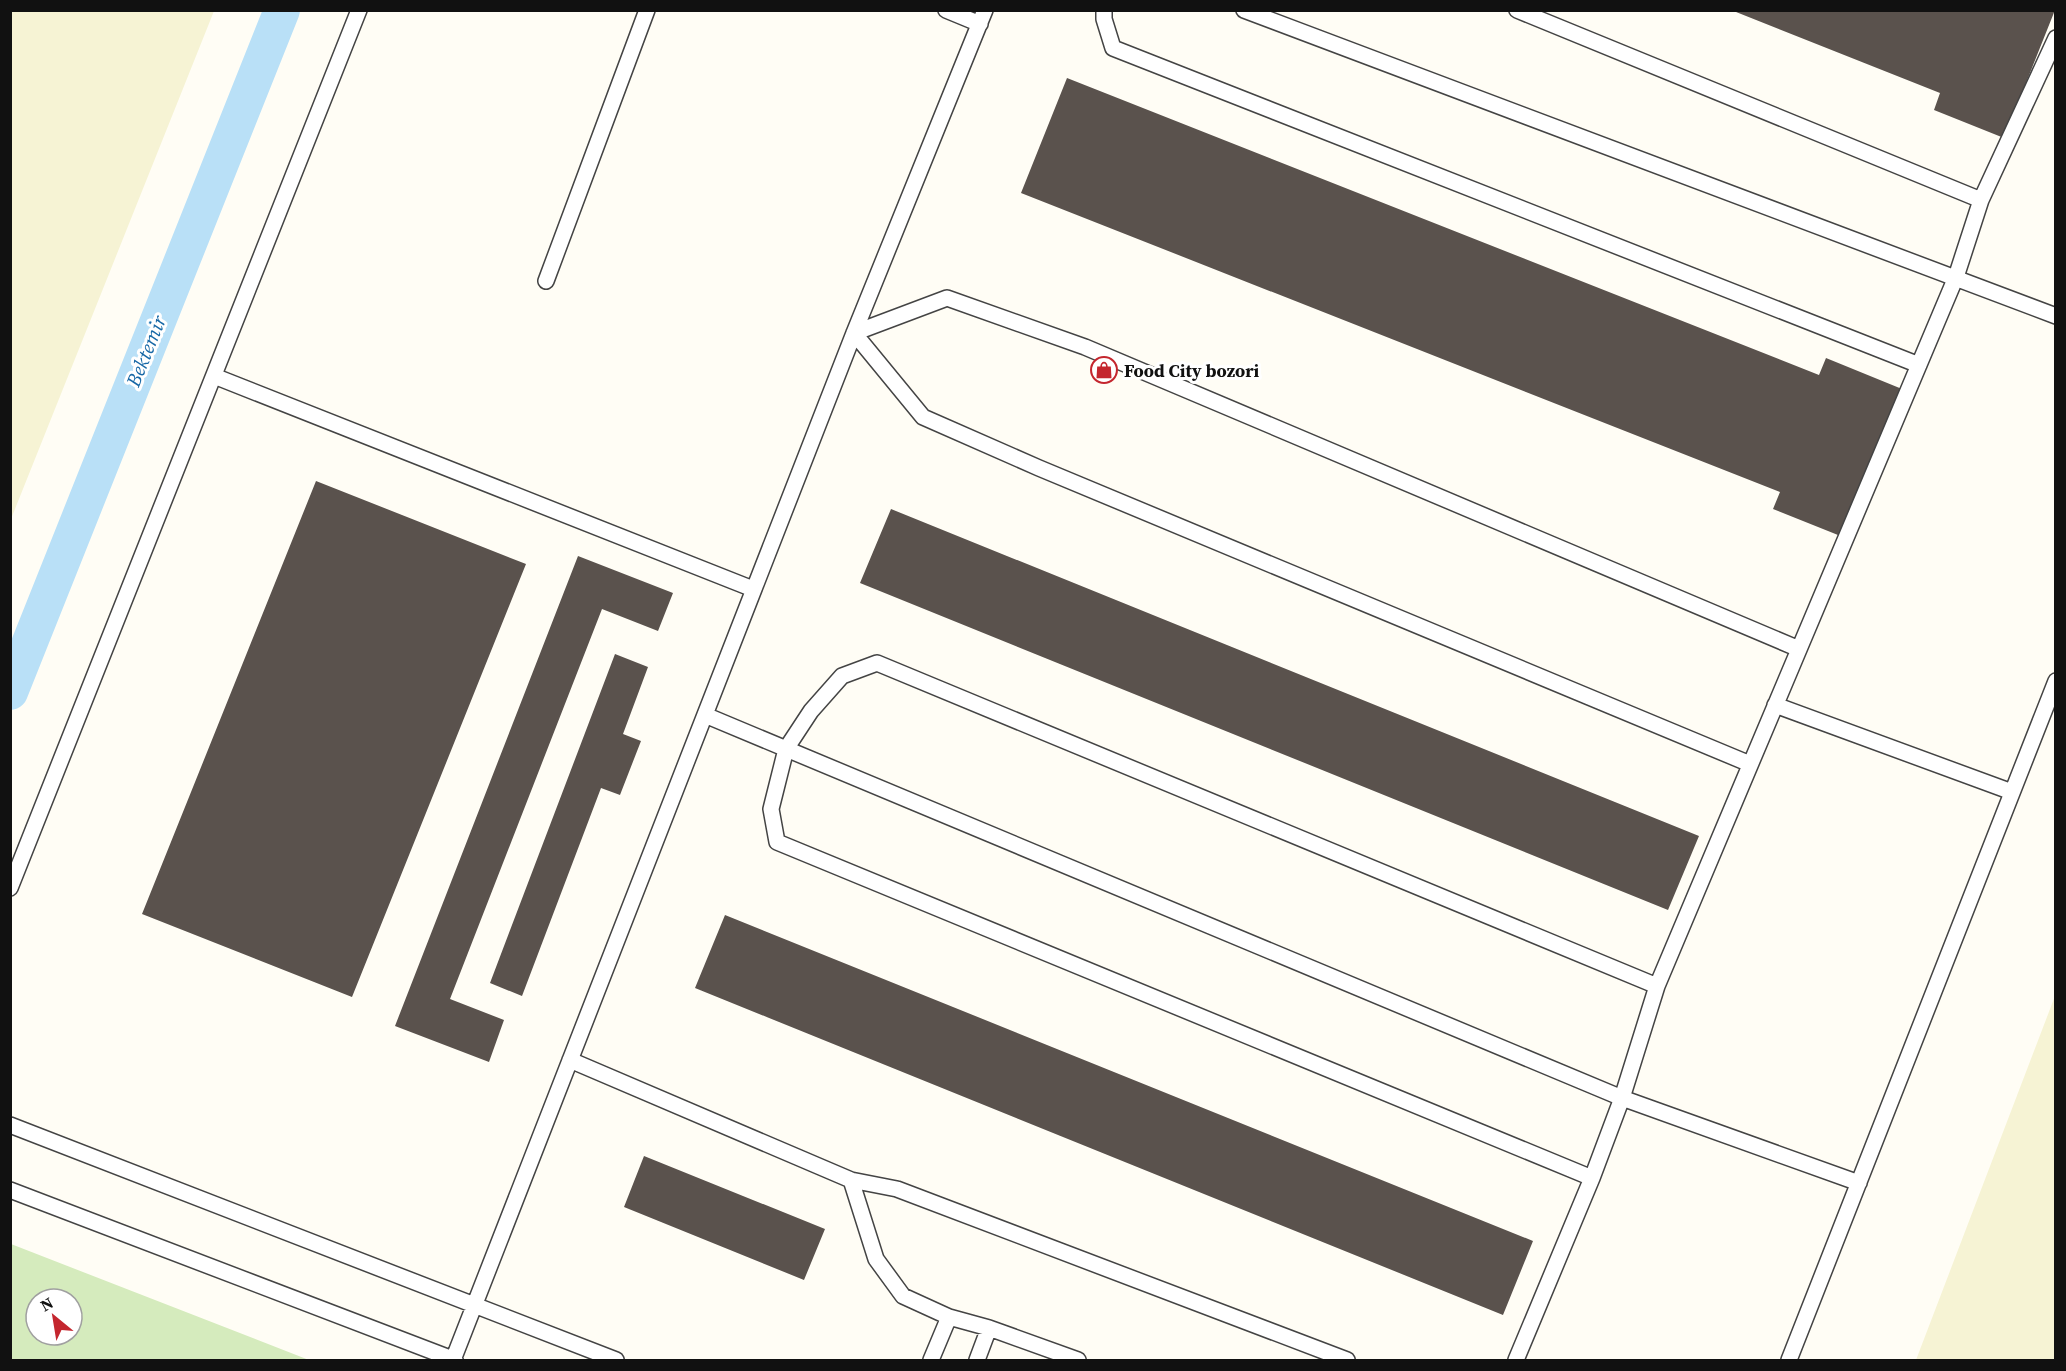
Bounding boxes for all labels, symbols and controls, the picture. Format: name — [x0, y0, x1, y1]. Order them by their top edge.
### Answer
water label: Bektemir — [119, 310, 173, 392]
shop icon: Food City bozori — [1089, 355, 1119, 385]
place label: Food City bozori — [1124, 358, 1260, 383]
north arrow — [24, 1287, 84, 1347]
text: N — [36, 1291, 57, 1316]

